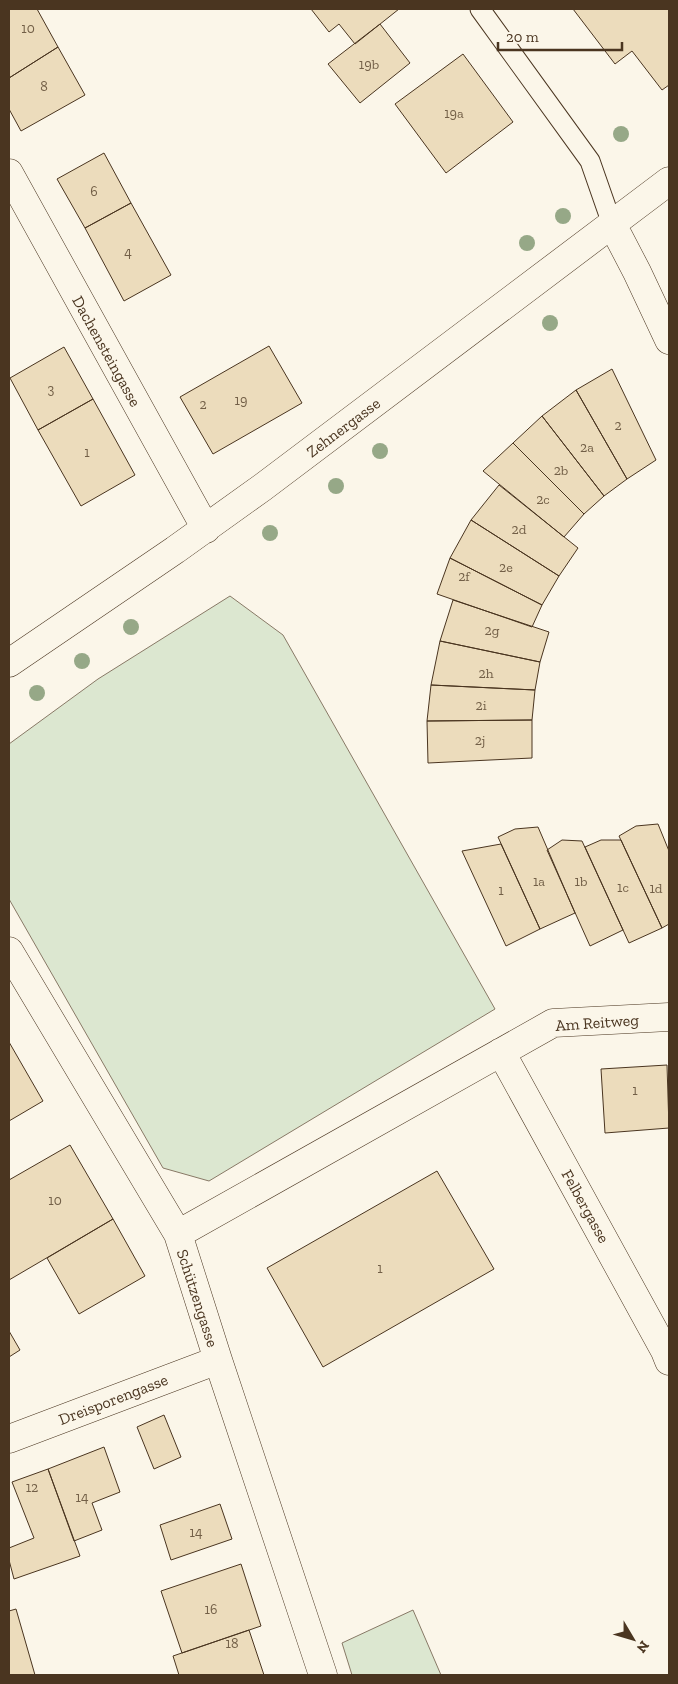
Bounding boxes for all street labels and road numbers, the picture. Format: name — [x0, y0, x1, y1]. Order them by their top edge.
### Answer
street label: Dachensteingasse — [68, 292, 145, 410]
street label: Zehnergasse — [303, 394, 384, 461]
street label: Am Reitweg — [555, 1010, 640, 1035]
street label: Felbergasse — [558, 1166, 614, 1246]
street label: Schützengasse — [173, 1247, 222, 1350]
street label: Dreisporengasse — [56, 1370, 170, 1429]

